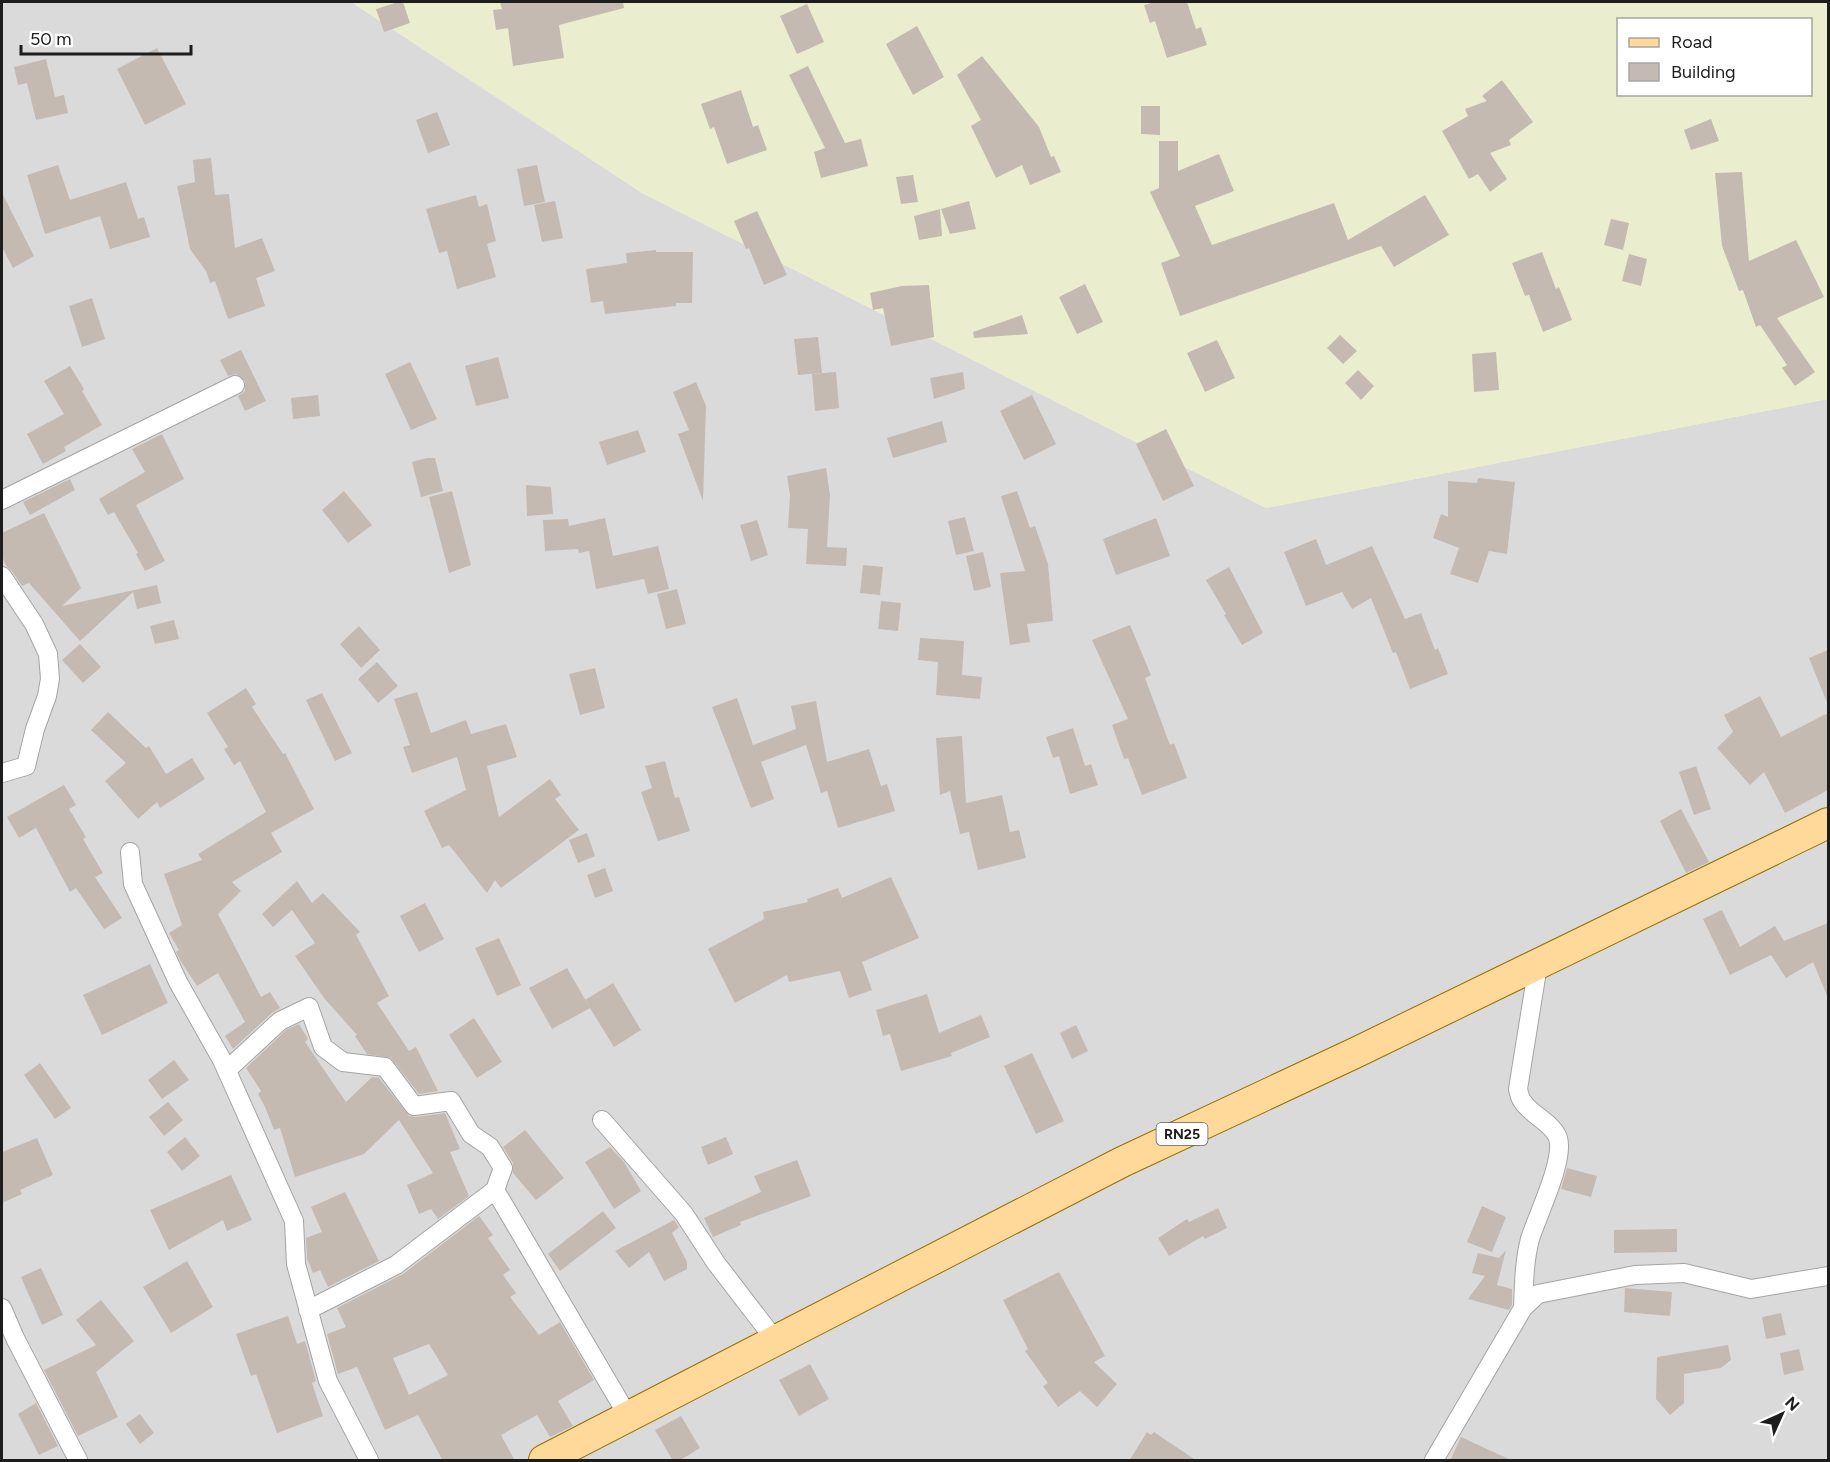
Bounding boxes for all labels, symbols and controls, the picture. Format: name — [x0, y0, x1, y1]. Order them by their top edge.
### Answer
scale bar — [21, 18, 190, 56]
legend — [1617, 18, 1812, 96]
text: 50 m — [30, 28, 72, 50]
text: Road — [1671, 31, 1712, 53]
text: Building — [1671, 61, 1736, 83]
road number: RN25 — [1156, 1123, 1208, 1145]
north arrow — [1752, 1384, 1812, 1444]
text: N — [1781, 1393, 1803, 1415]

